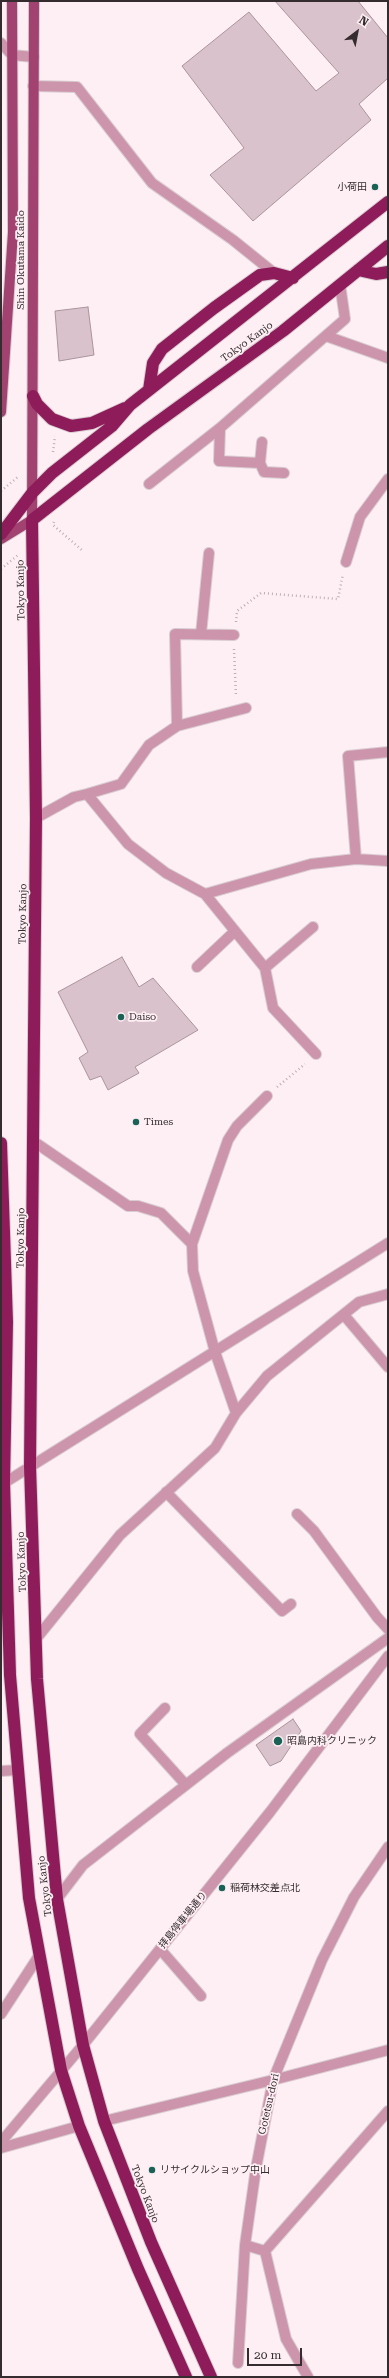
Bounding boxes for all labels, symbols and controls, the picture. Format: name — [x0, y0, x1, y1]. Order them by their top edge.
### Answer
north arrow — [337, 12, 377, 52]
text: N — [357, 14, 371, 29]
place label: 小荷田 — [337, 181, 367, 193]
marker: 小荷田 — [370, 182, 380, 192]
street label: Shin Okutama Kaido — [15, 210, 27, 310]
street label: Tokyo Kanjo — [219, 319, 275, 365]
street label: Tokyo Kanjo — [14, 559, 28, 621]
street label: Tokyo Kanjo — [16, 883, 30, 945]
place label: Daiso — [129, 1011, 156, 1023]
marker: Daiso — [116, 1012, 126, 1022]
place label: Times — [144, 1116, 173, 1128]
marker: Times — [131, 1117, 141, 1127]
street label: Tokyo Kanjo — [14, 1207, 28, 1269]
street label: Tokyo Kanjo — [15, 1531, 29, 1593]
marker: 昭島内科クリニック — [272, 1735, 284, 1747]
place label: 昭島内科クリニック — [287, 1735, 377, 1747]
street label: Tokyo Kanjo — [35, 1855, 55, 1917]
place label: 稲荷林交差点北 — [230, 1882, 300, 1894]
marker: 稲荷林交差点北 — [217, 1883, 227, 1893]
street label: 拝島停車場通り — [156, 1889, 210, 1951]
street label: Gotetsu-dori — [256, 2072, 282, 2136]
street label: Tokyo Kanjo — [128, 2163, 162, 2225]
place label: リサイクルショップ中山 — [160, 2164, 270, 2176]
marker: リサイクルショップ中山 — [147, 2165, 157, 2175]
scale bar — [249, 2340, 304, 2366]
text: 20 m — [254, 2348, 281, 2362]

